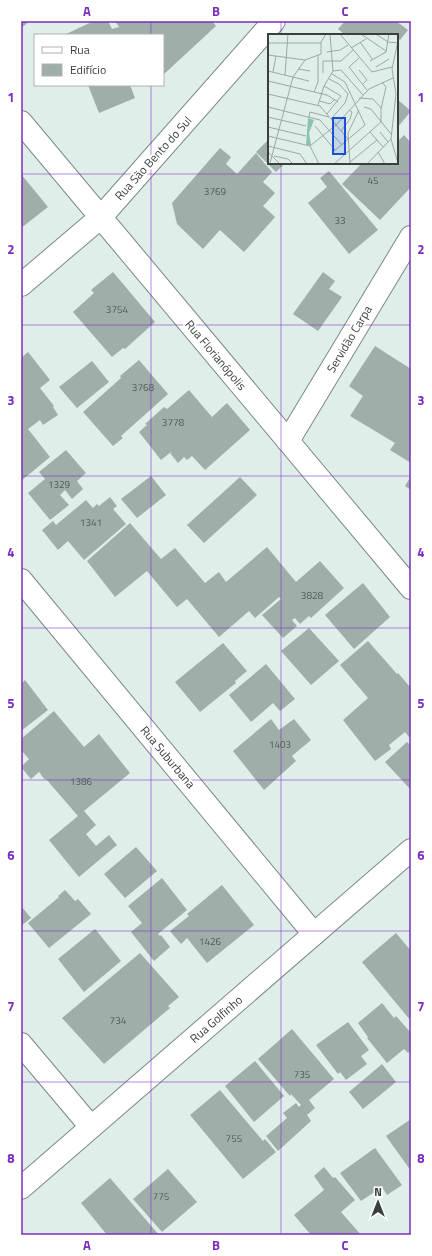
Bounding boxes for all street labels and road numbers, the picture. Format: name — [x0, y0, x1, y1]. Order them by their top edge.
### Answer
street label: Rua São Bento do Sul — [110, 112, 196, 204]
street label: Servidão Carpa — [321, 302, 377, 376]
street label: Rua Florianópolis — [181, 316, 252, 395]
street label: Rua Suburbana — [136, 721, 200, 793]
street label: Rua Golfinho — [185, 991, 247, 1047]

